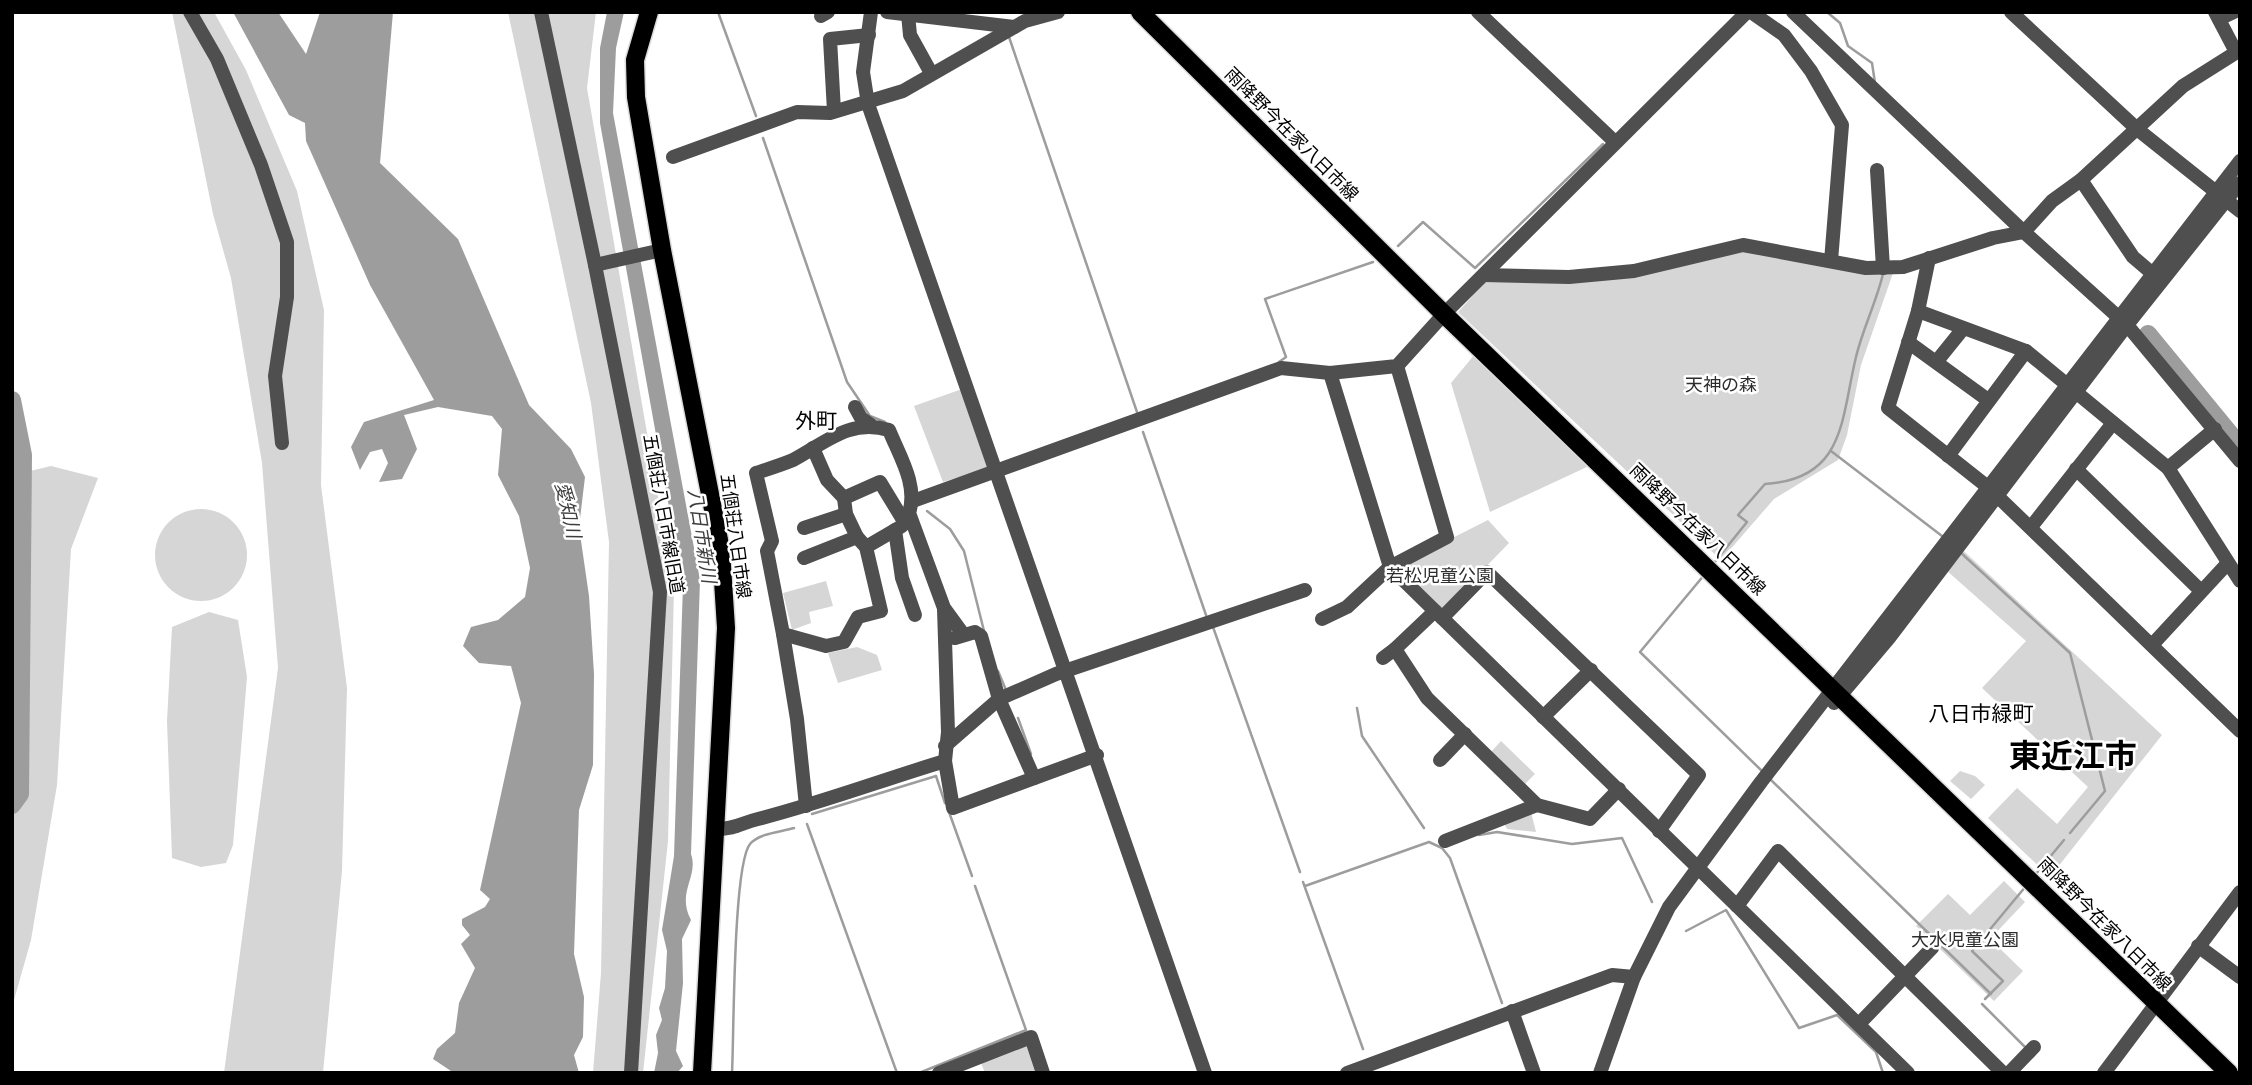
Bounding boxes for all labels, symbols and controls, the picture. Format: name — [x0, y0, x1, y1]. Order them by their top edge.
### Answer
street label: 雨降野今在家八日市線 — [1220, 62, 1364, 206]
park label: 天神の森 — [1685, 372, 1757, 397]
district label: 外町 — [795, 406, 837, 435]
street label: 五個荘八日市線旧道 — [638, 432, 690, 596]
street label: 雨降野今在家八日市線 — [1625, 457, 1771, 601]
street label: 五個荘八日市線 — [715, 472, 757, 600]
water label: 愛知川 — [548, 479, 588, 543]
water label: 八日市新川 — [681, 487, 723, 587]
park label: 若松児童公園 — [1386, 563, 1494, 588]
district label: 八日市緑町 — [1929, 699, 2034, 728]
district label: 東近江市 — [2009, 733, 2137, 778]
street label: 雨降野今在家八日市線 — [2033, 852, 2177, 996]
park label: 大水児童公園 — [1911, 927, 2019, 952]

